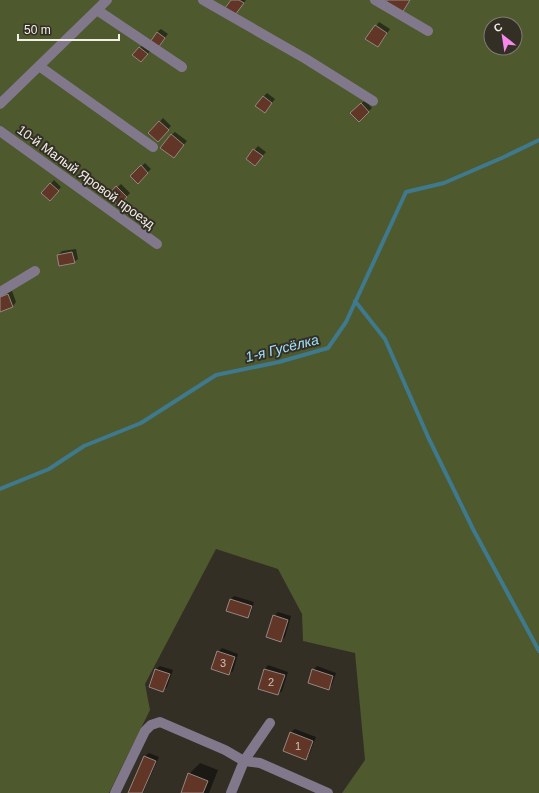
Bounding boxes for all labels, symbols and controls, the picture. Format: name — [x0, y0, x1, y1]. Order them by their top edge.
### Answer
scale bar — [18, 16, 119, 42]
north arrow — [483, 16, 523, 56]
text: С — [492, 20, 504, 35]
text: 50 m — [24, 23, 51, 37]
street label: 10-й Малый Яровой проезд — [14, 122, 158, 232]
water label: 1-я Гусёлка — [244, 331, 320, 365]
house number: 3 — [220, 657, 226, 669]
house number: 2 — [268, 676, 274, 688]
house number: 1 — [295, 740, 301, 752]

